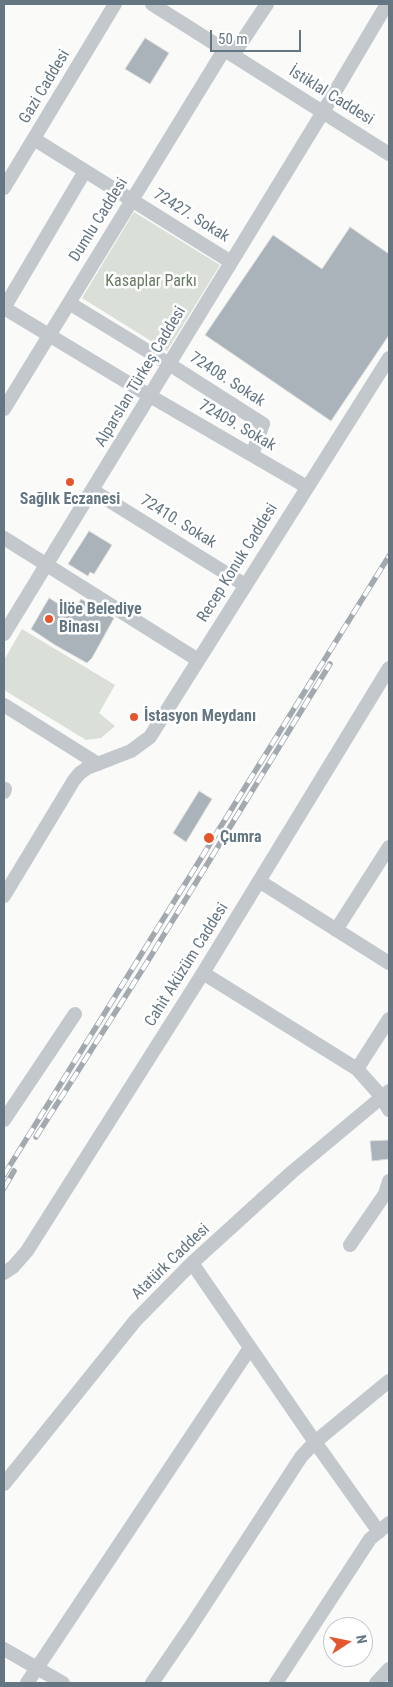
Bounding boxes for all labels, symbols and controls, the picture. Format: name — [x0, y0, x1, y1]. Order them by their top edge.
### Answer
scale bar — [213, 20, 304, 52]
text: 50 m — [218, 30, 248, 48]
street label: Gazi Caddesi — [16, 47, 74, 127]
street label: İstiklal Caddesi — [285, 62, 377, 130]
street label: Dumlu Caddesi — [66, 175, 132, 265]
street label: 72427. Sokak — [150, 185, 232, 247]
park label: Kasaplar Parkı — [105, 272, 197, 292]
street label: Alparslan Türkeş Caddesi — [92, 303, 190, 451]
street label: 72408. Sokak — [186, 349, 268, 411]
street label: 72409. Sokak — [195, 396, 279, 456]
marker: Sağlık Eczanesi — [64, 476, 76, 488]
place label: Sağlık Eczanesi — [20, 490, 120, 510]
street label: 72410. Sokak — [137, 491, 219, 553]
street label: Recep Konuk Caddesi — [194, 500, 282, 626]
place label: İlöe Belediye Binası — [59, 600, 142, 638]
marker: İlöe Belediye Binası — [43, 613, 55, 625]
place label: İstasyon Meydanı — [144, 707, 256, 727]
marker: İstasyon Meydanı — [128, 711, 140, 723]
place label: Çumra — [220, 828, 261, 848]
marker: Çumra — [202, 831, 216, 845]
street label: Cahit Aküzüm Caddesi — [141, 900, 233, 1030]
street label: Atatürk Caddesi — [128, 1220, 214, 1304]
north arrow — [323, 1617, 373, 1667]
text: N — [353, 1634, 370, 1645]

